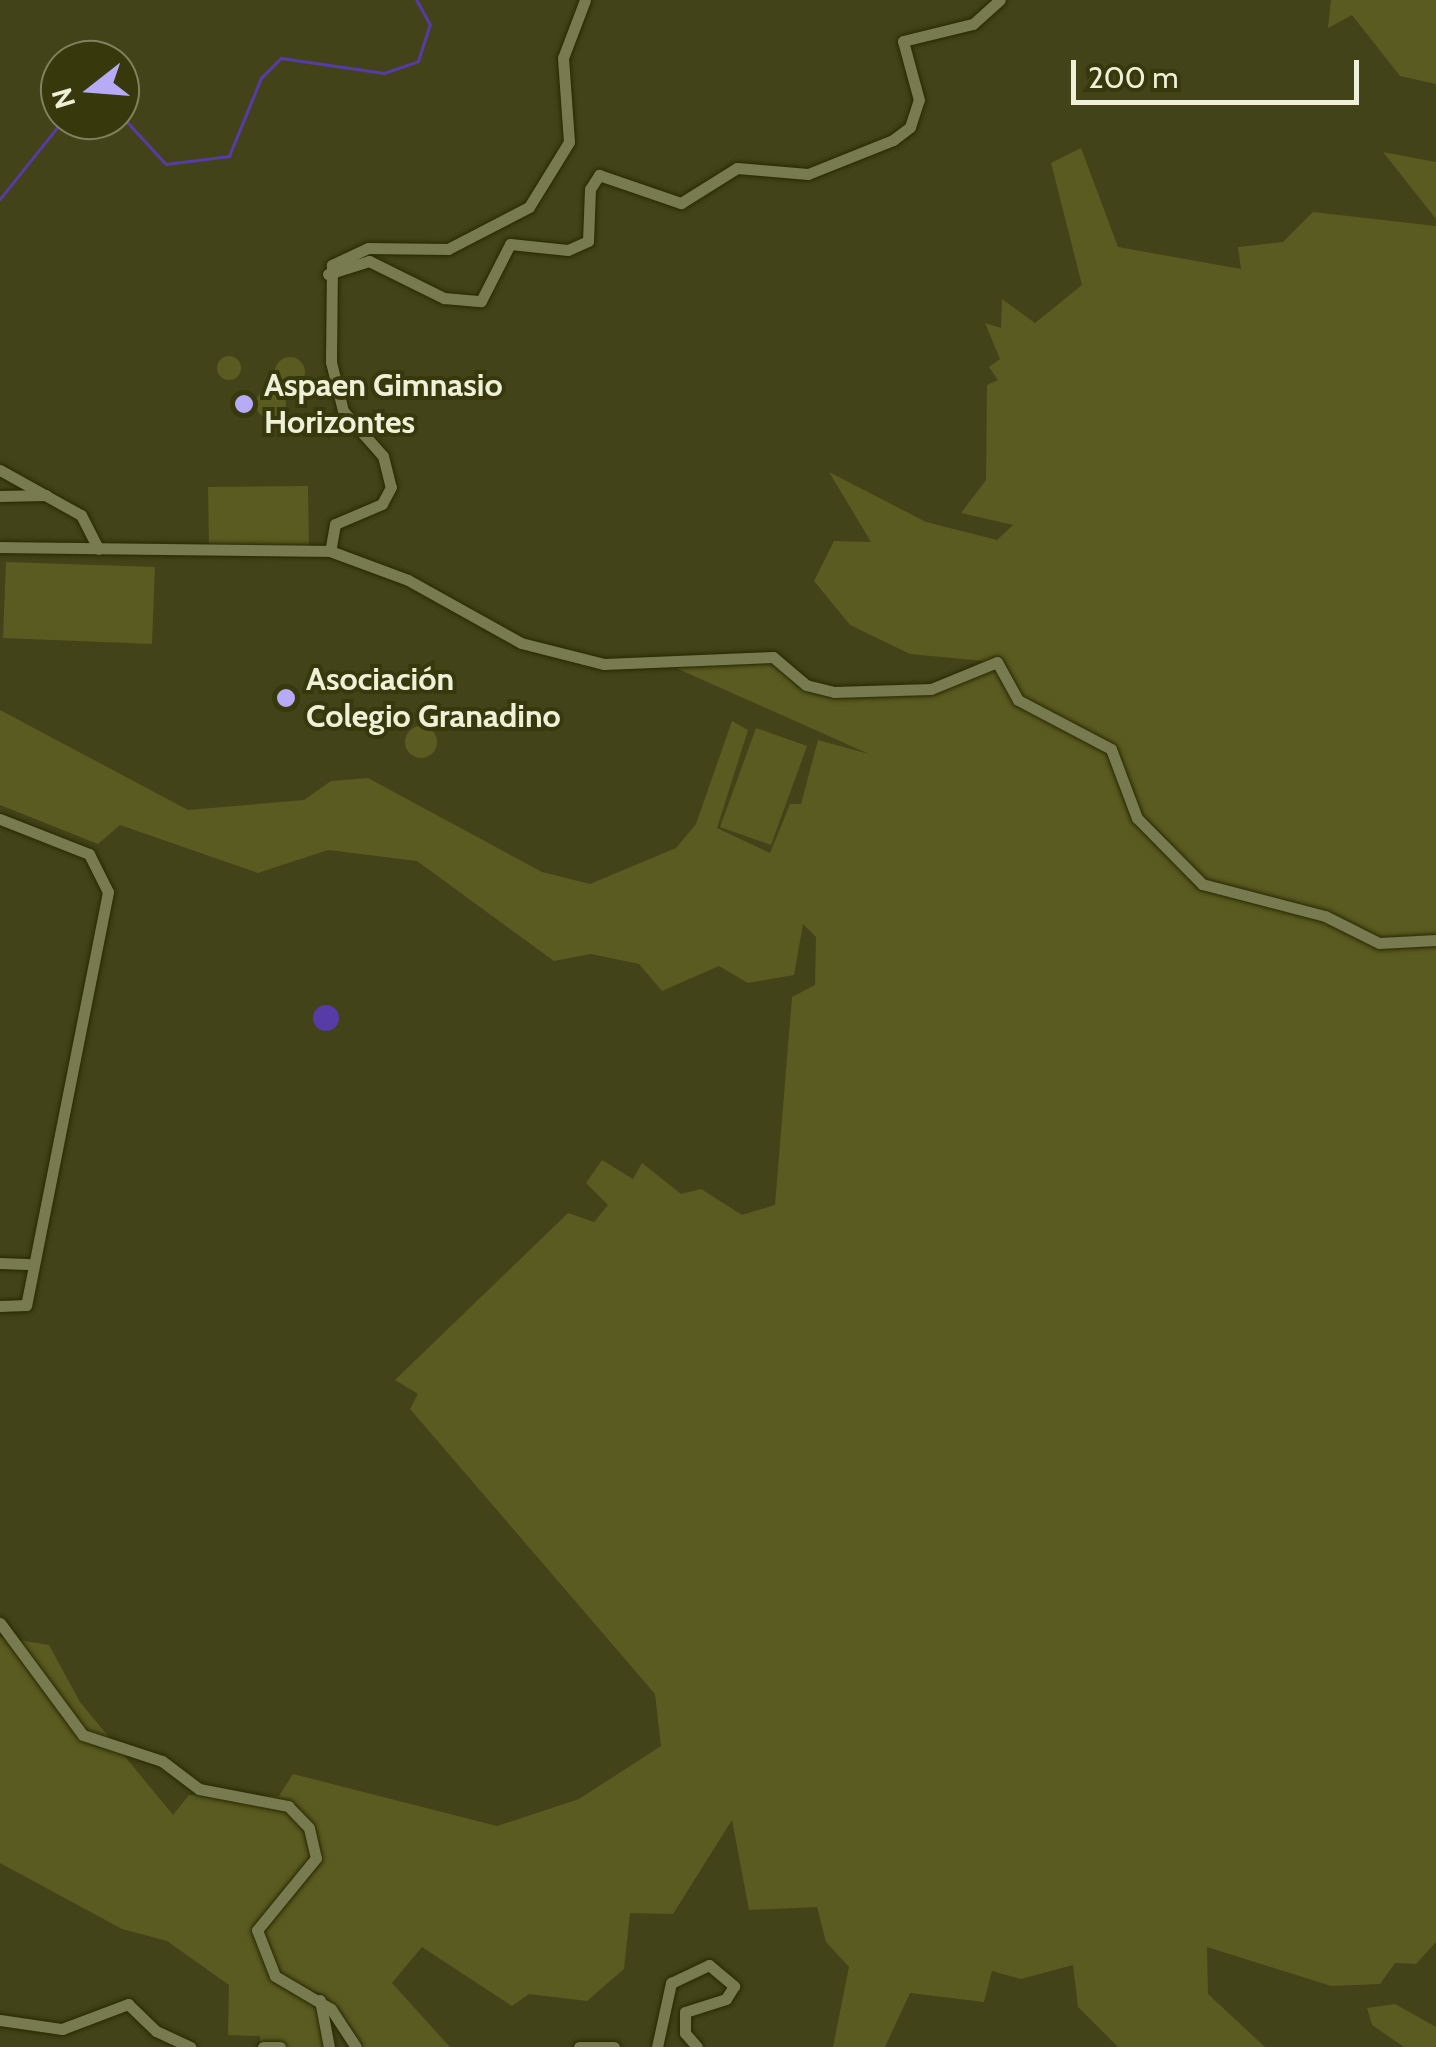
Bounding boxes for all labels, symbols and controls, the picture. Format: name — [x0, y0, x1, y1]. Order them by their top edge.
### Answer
north arrow — [40, 40, 140, 140]
scale bar — [1076, 40, 1364, 102]
text: 200 m — [1088, 59, 1179, 96]
text: N — [44, 84, 82, 113]
place label: Aspaen Gimnasio Horizontes — [264, 367, 503, 442]
marker: Aspaen Gimnasio Horizontes — [233, 393, 255, 415]
place label: Asociación Colegio Granadino — [306, 661, 561, 736]
marker: Asociación Colegio Granadino — [275, 687, 297, 709]

